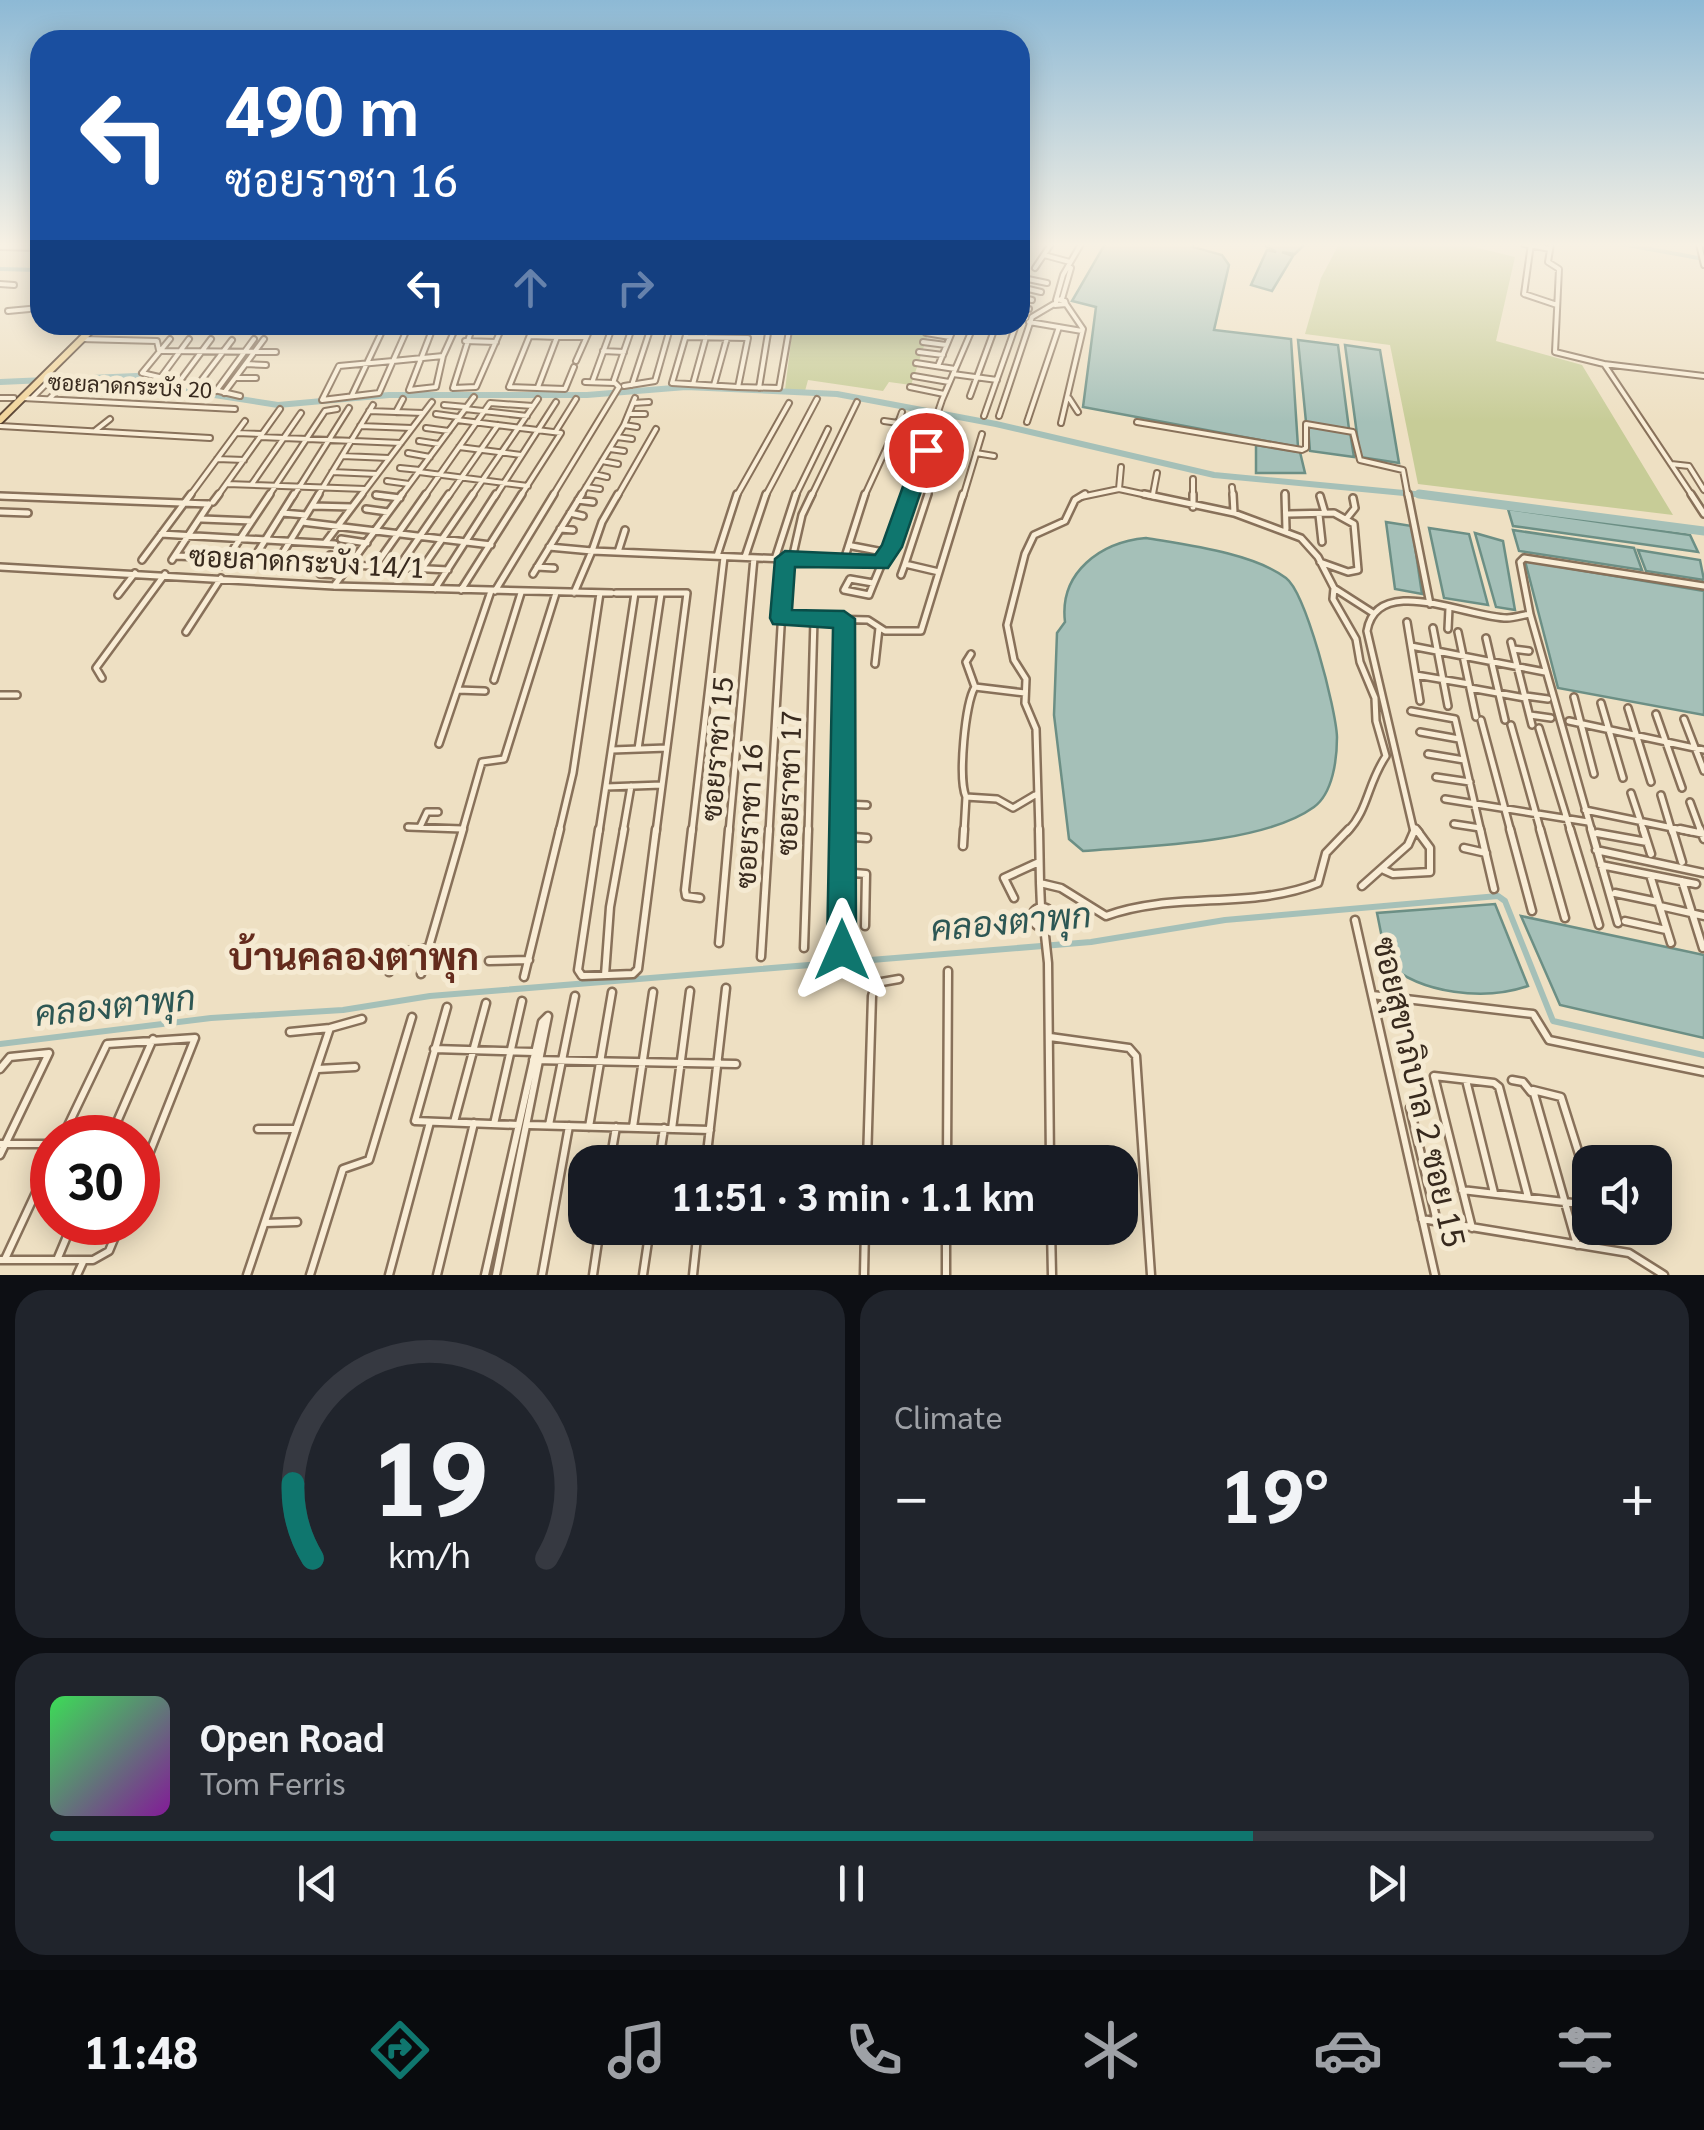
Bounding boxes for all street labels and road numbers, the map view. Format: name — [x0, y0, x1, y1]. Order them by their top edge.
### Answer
street label: ซอยลาดกระบัง 20 — [47, 367, 213, 403]
street label: ซอยลาดกระบัง 14/1 — [188, 536, 426, 584]
street label: ซอยราชา 15 — [691, 675, 739, 823]
street label: ซอยราชา 17 — [766, 710, 808, 856]
street label: ซอยราชา 16 — [725, 743, 769, 889]
street label: ซอยสุขาภิบาล 2 ซอย 15 — [1362, 932, 1477, 1252]

